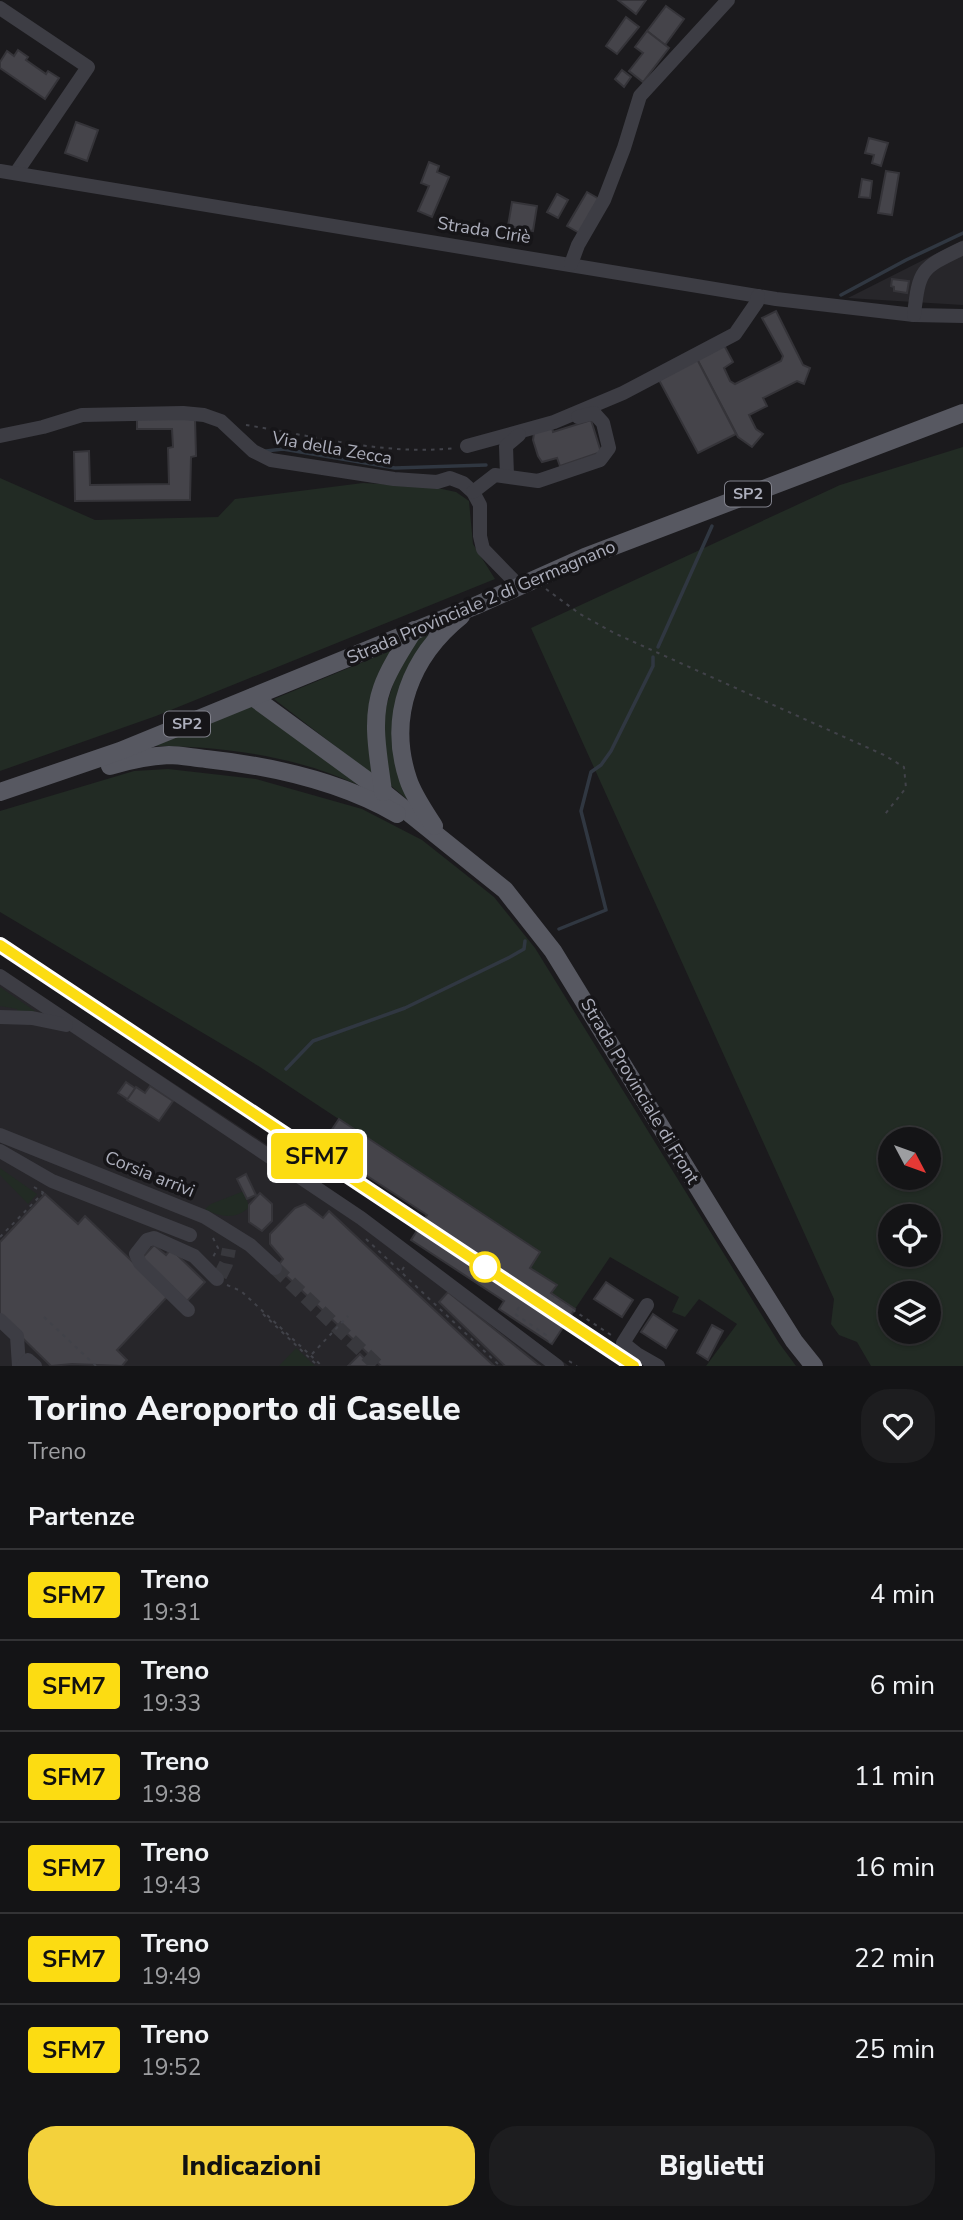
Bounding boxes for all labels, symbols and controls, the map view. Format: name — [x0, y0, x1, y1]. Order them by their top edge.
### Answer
street label: Strada Ciriè — [436, 211, 532, 249]
street label: Via della Zecca — [269, 425, 394, 470]
road number: SP2 — [725, 481, 771, 506]
street label: Strada Provinciale 2 di Germagnano — [343, 534, 619, 670]
road number: SP2 — [164, 712, 210, 736]
street label: Strada Provinciale di Front — [575, 994, 705, 1189]
north arrow — [878, 1127, 942, 1190]
map controls — [878, 1127, 941, 1344]
line badge: SFM7 — [268, 1133, 366, 1179]
text: SFM7 — [285, 1140, 349, 1172]
street label: Corsia arrivi — [102, 1145, 198, 1203]
button: locate — [878, 1204, 941, 1267]
unlabelled marker — [470, 1252, 500, 1282]
button: layers — [878, 1281, 941, 1344]
text: Torino Aeroporto di Caselle — [28, 1387, 461, 1432]
button: heart — [861, 1389, 935, 1463]
text: Treno — [28, 1436, 86, 1467]
text: Partenze — [28, 1499, 135, 1534]
text: Treno — [141, 1562, 209, 1597]
text: 4 min — [870, 1577, 935, 1612]
text: SFM7 — [42, 1579, 106, 1611]
text: 19:31 — [141, 1597, 201, 1628]
text: Treno — [141, 1653, 209, 1688]
text: 6 min — [870, 1668, 935, 1703]
text: SFM7 — [42, 1670, 106, 1702]
text: 19:33 — [141, 1688, 201, 1719]
text: Treno — [141, 1744, 209, 1779]
text: 11 min — [854, 1759, 935, 1794]
text: SFM7 — [42, 1761, 106, 1793]
text: 19:38 — [141, 1779, 201, 1810]
text: Treno — [141, 1835, 209, 1870]
text: 16 min — [854, 1850, 935, 1885]
text: SFM7 — [42, 1852, 106, 1884]
text: 19:43 — [141, 1870, 201, 1901]
text: Treno — [141, 1926, 209, 1961]
text: 22 min — [854, 1941, 935, 1976]
text: SFM7 — [42, 1943, 106, 1975]
text: 19:49 — [141, 1961, 201, 1992]
text: Treno — [141, 2017, 209, 2052]
text: 25 min — [854, 2032, 935, 2067]
text: SFM7 — [42, 2034, 106, 2066]
text: 19:52 — [141, 2052, 201, 2083]
button: Indicazioni — [28, 2126, 475, 2206]
button: Biglietti — [489, 2126, 935, 2206]

